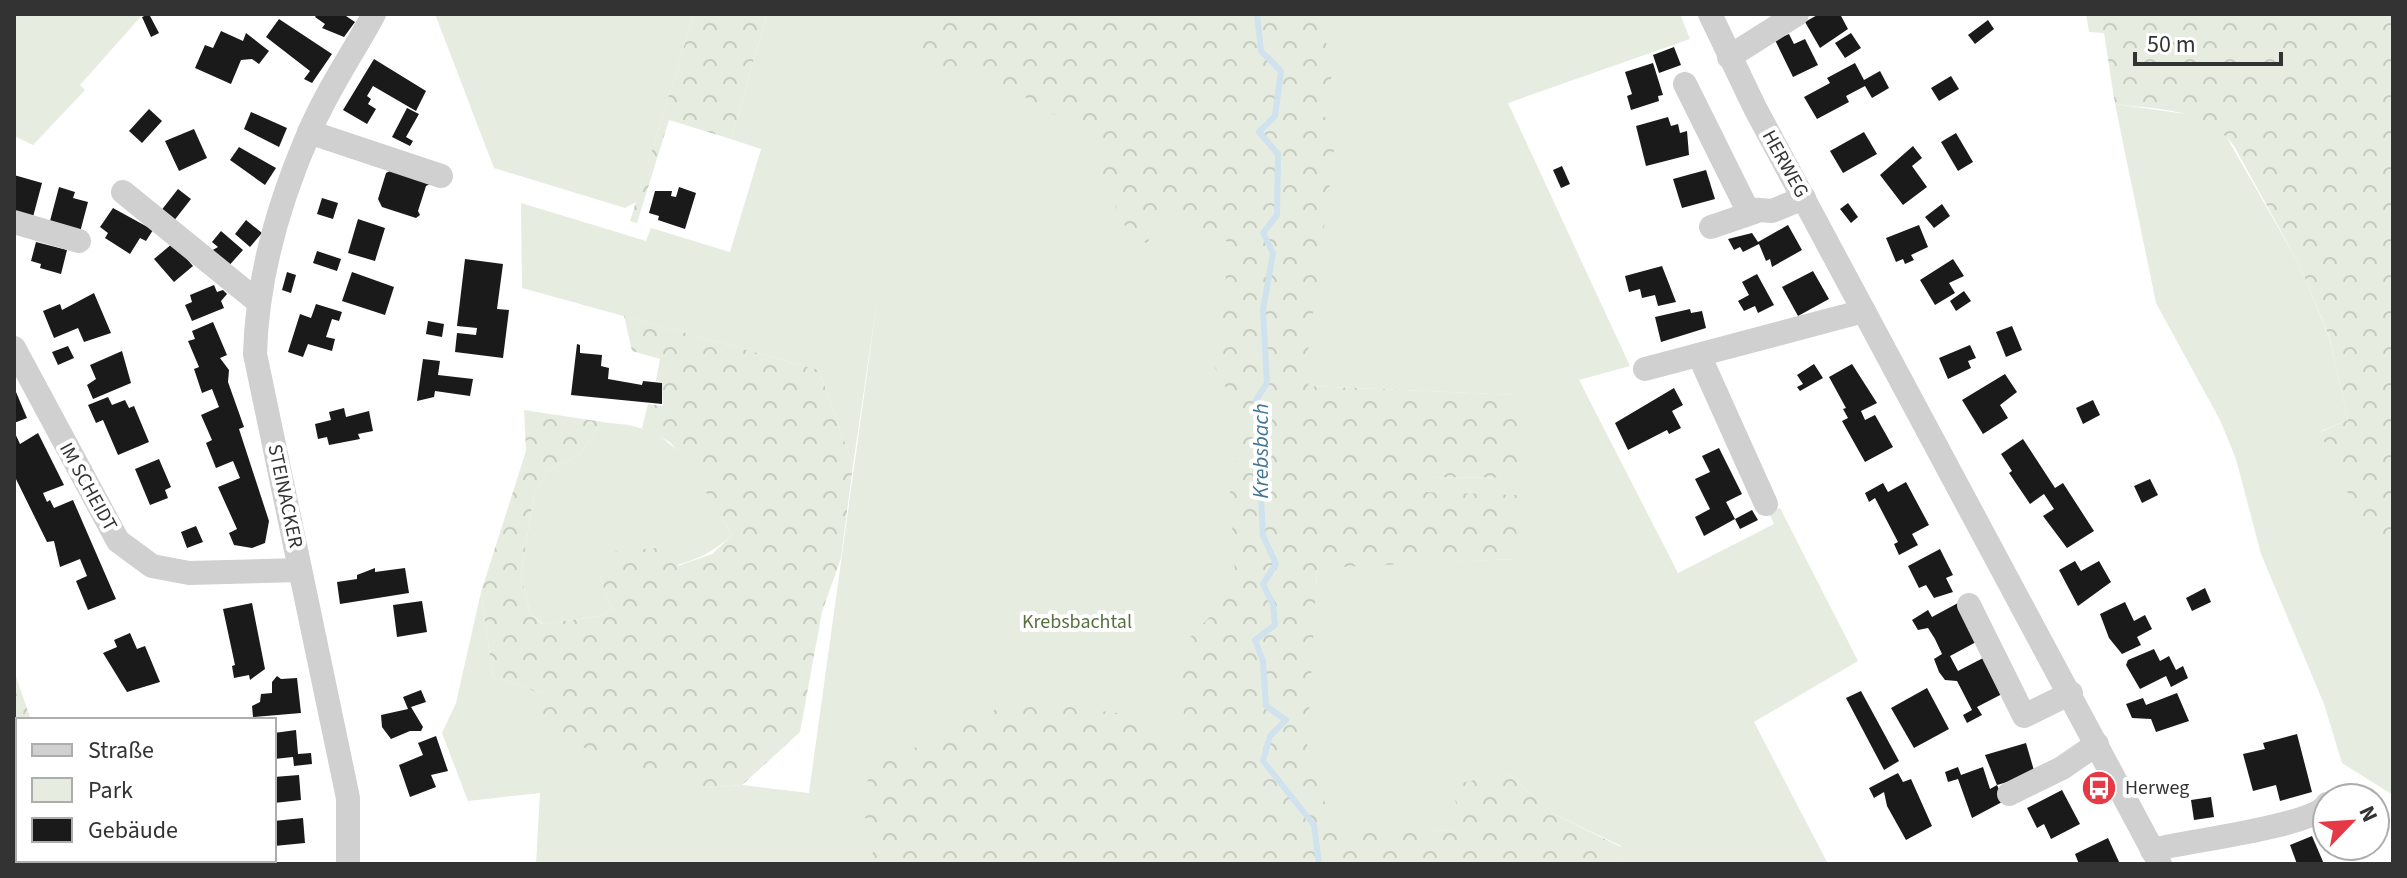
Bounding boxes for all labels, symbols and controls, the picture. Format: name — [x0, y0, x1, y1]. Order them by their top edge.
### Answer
scale bar — [2135, 16, 2281, 66]
text: 50 m — [2147, 27, 2196, 62]
street label: HERWEG — [1755, 125, 1815, 203]
water label: Krebsbach — [1245, 403, 1277, 499]
street label: IM SCHEIDT — [52, 438, 124, 537]
street label: STEINACKER — [260, 442, 310, 550]
park label: Krebsbachtal — [1022, 608, 1132, 636]
legend — [16, 718, 276, 862]
text: Straße — [88, 733, 154, 768]
bus stop icon: Herweg — [2080, 769, 2118, 807]
text: Park — [88, 773, 133, 808]
place label: Herweg — [2125, 774, 2189, 802]
north arrow — [2311, 782, 2391, 862]
text: N — [2351, 801, 2386, 827]
text: Gebäude — [88, 813, 178, 848]

